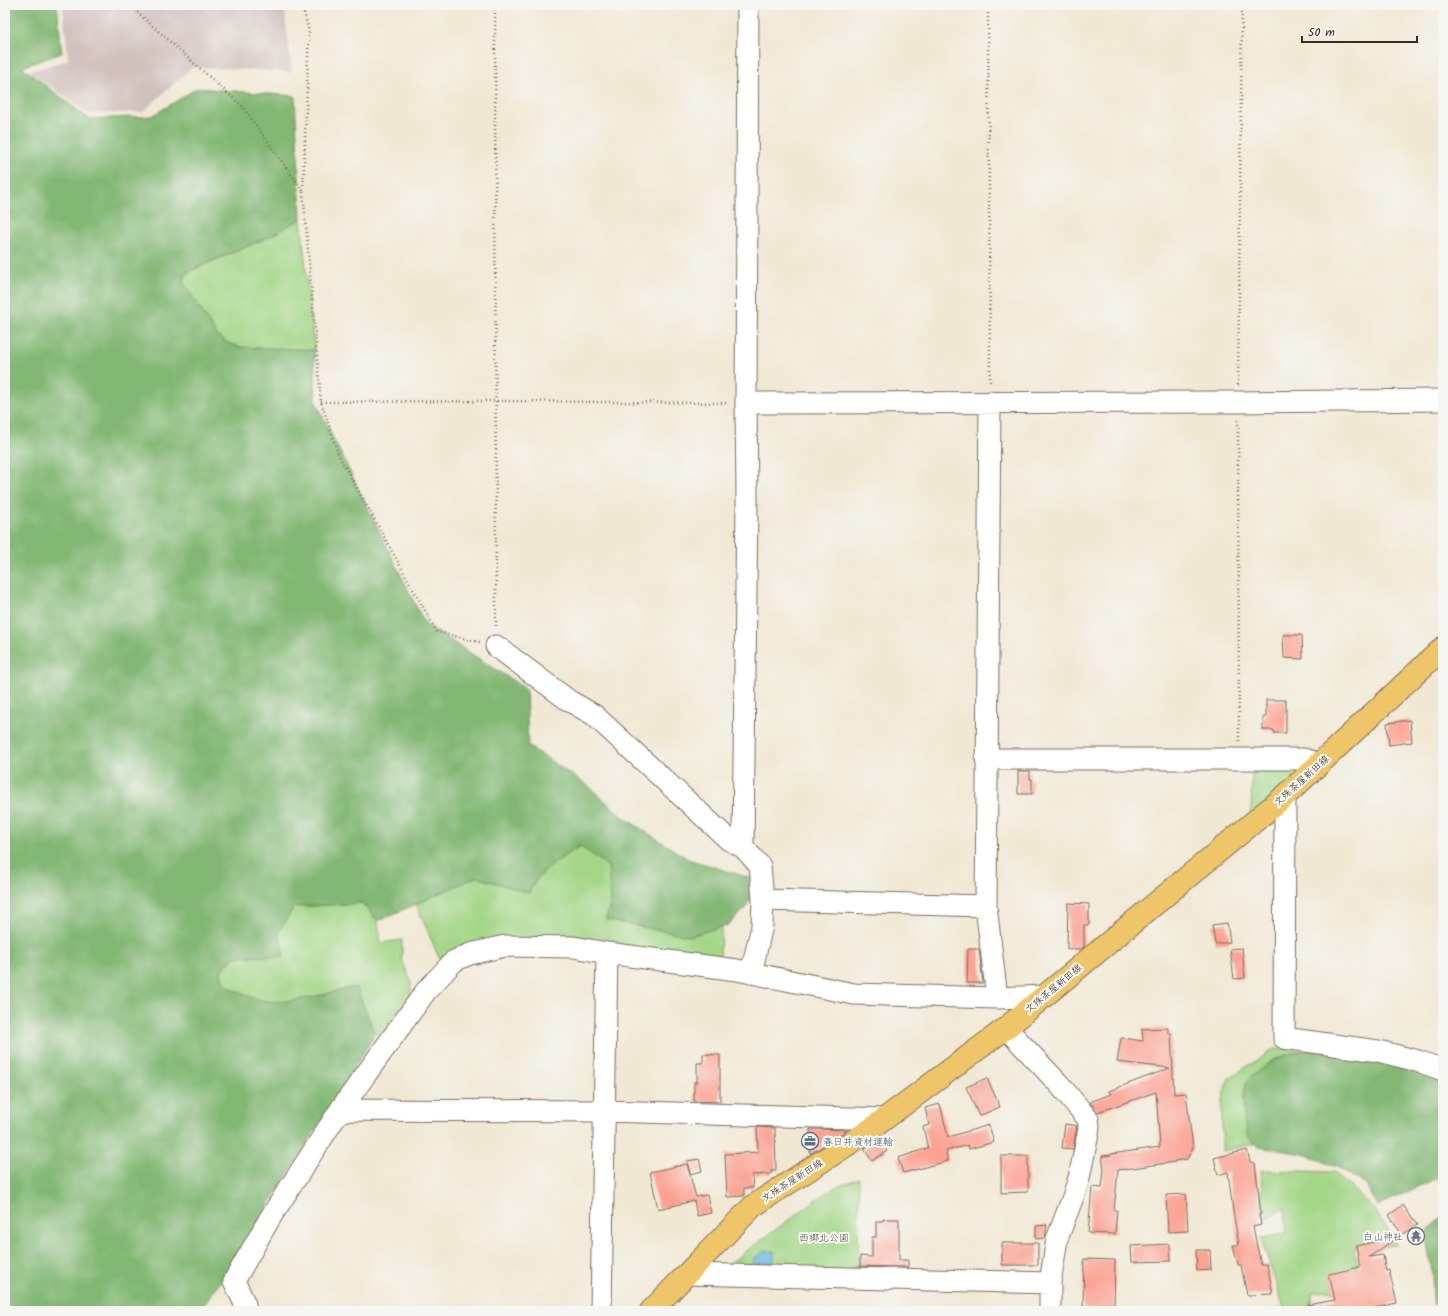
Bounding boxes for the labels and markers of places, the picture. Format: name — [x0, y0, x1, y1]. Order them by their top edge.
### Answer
office icon: 春日井資材運輸 — [800, 1131, 820, 1151]
place label: 春日井資材運輸 — [823, 1134, 893, 1150]
temple icon: 白山神社 — [1406, 1226, 1426, 1246]
place label: 白山神社 — [1363, 1229, 1403, 1245]

